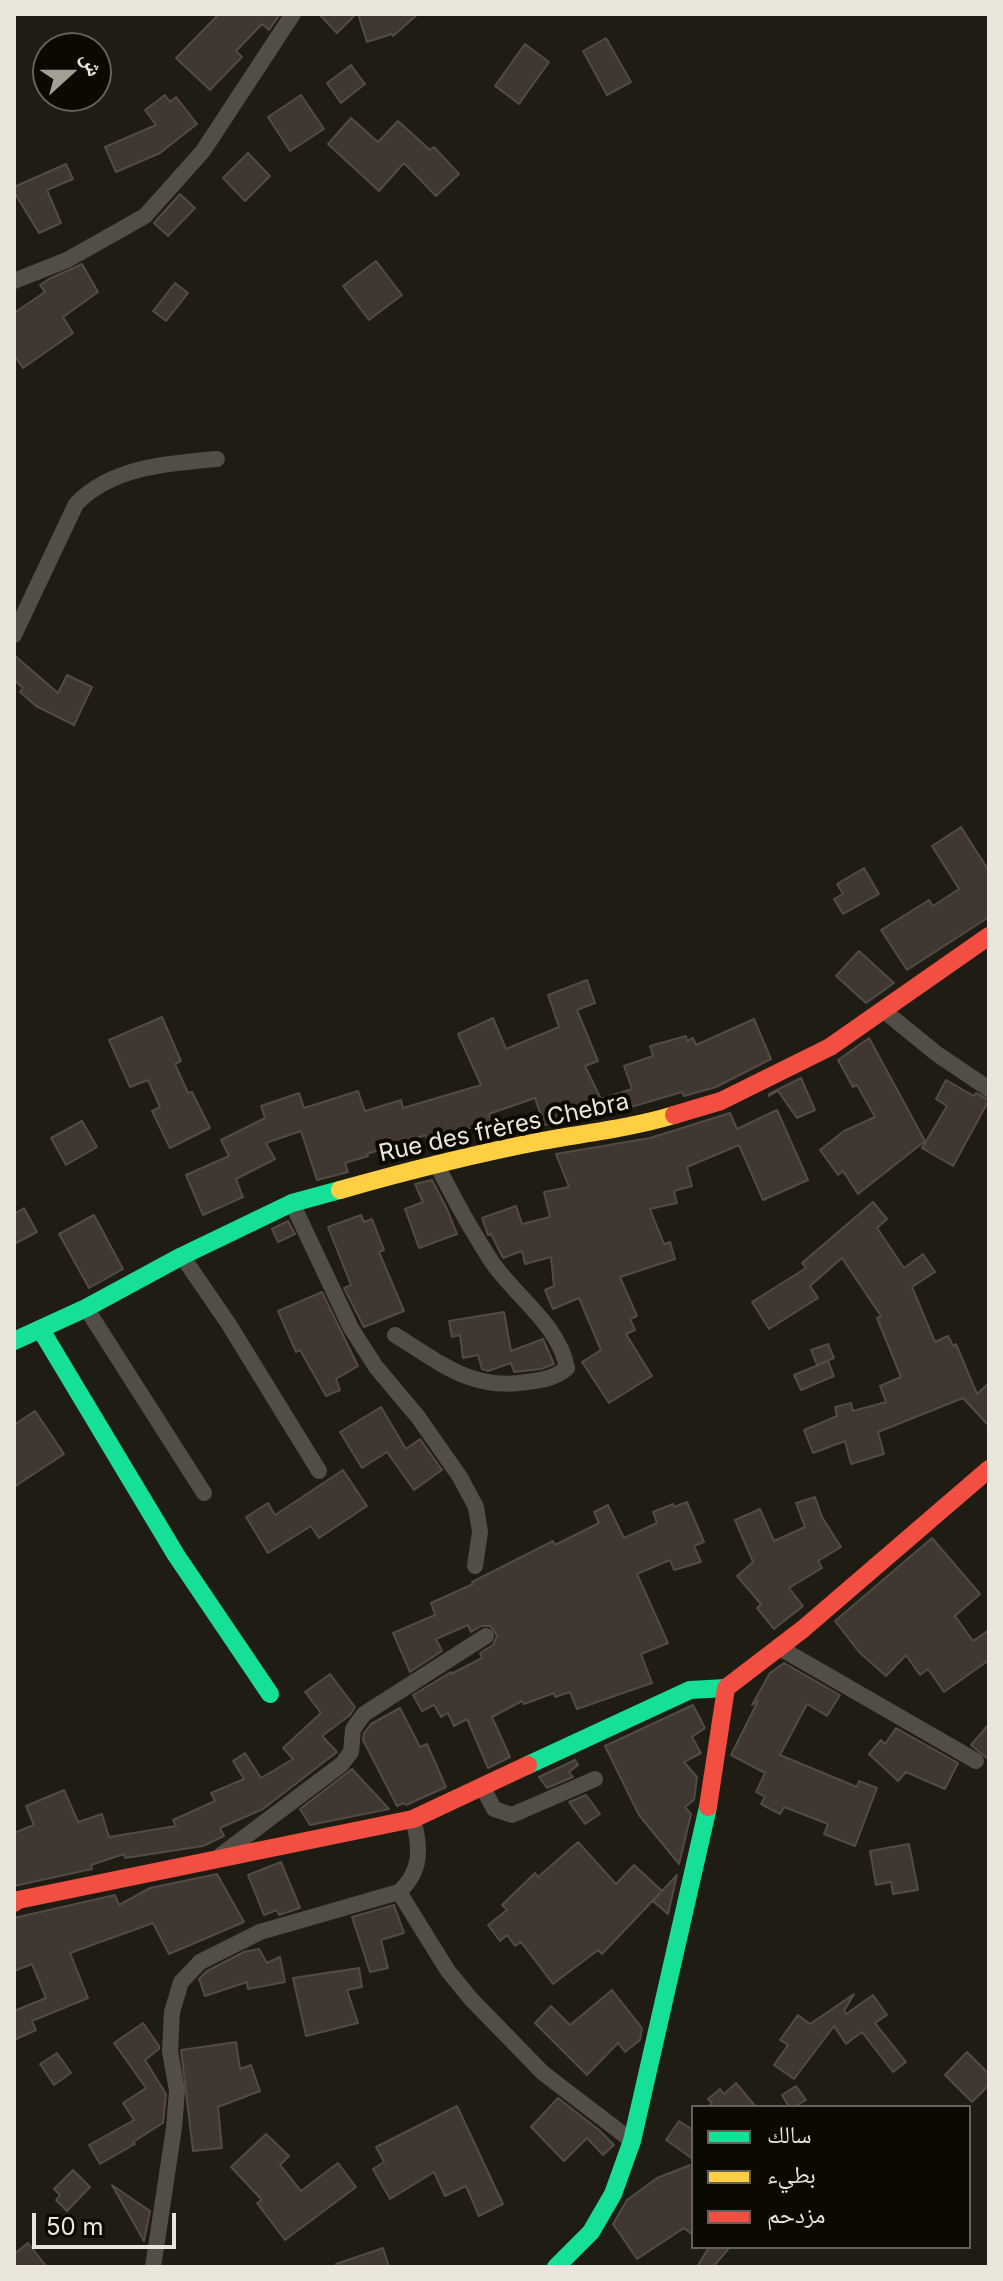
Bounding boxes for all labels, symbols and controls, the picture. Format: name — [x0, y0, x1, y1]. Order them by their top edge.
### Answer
north arrow — [32, 32, 112, 112]
text: ش — [76, 49, 109, 80]
street label: Rue des frères Chebra — [376, 1087, 632, 1169]
legend — [691, 2105, 971, 2249]
text: سالك — [767, 2120, 812, 2149]
text: بطيء — [767, 2160, 816, 2189]
scale bar — [36, 2197, 180, 2247]
text: مزدحم — [767, 2200, 826, 2229]
text: 50 m — [46, 2212, 104, 2241]

